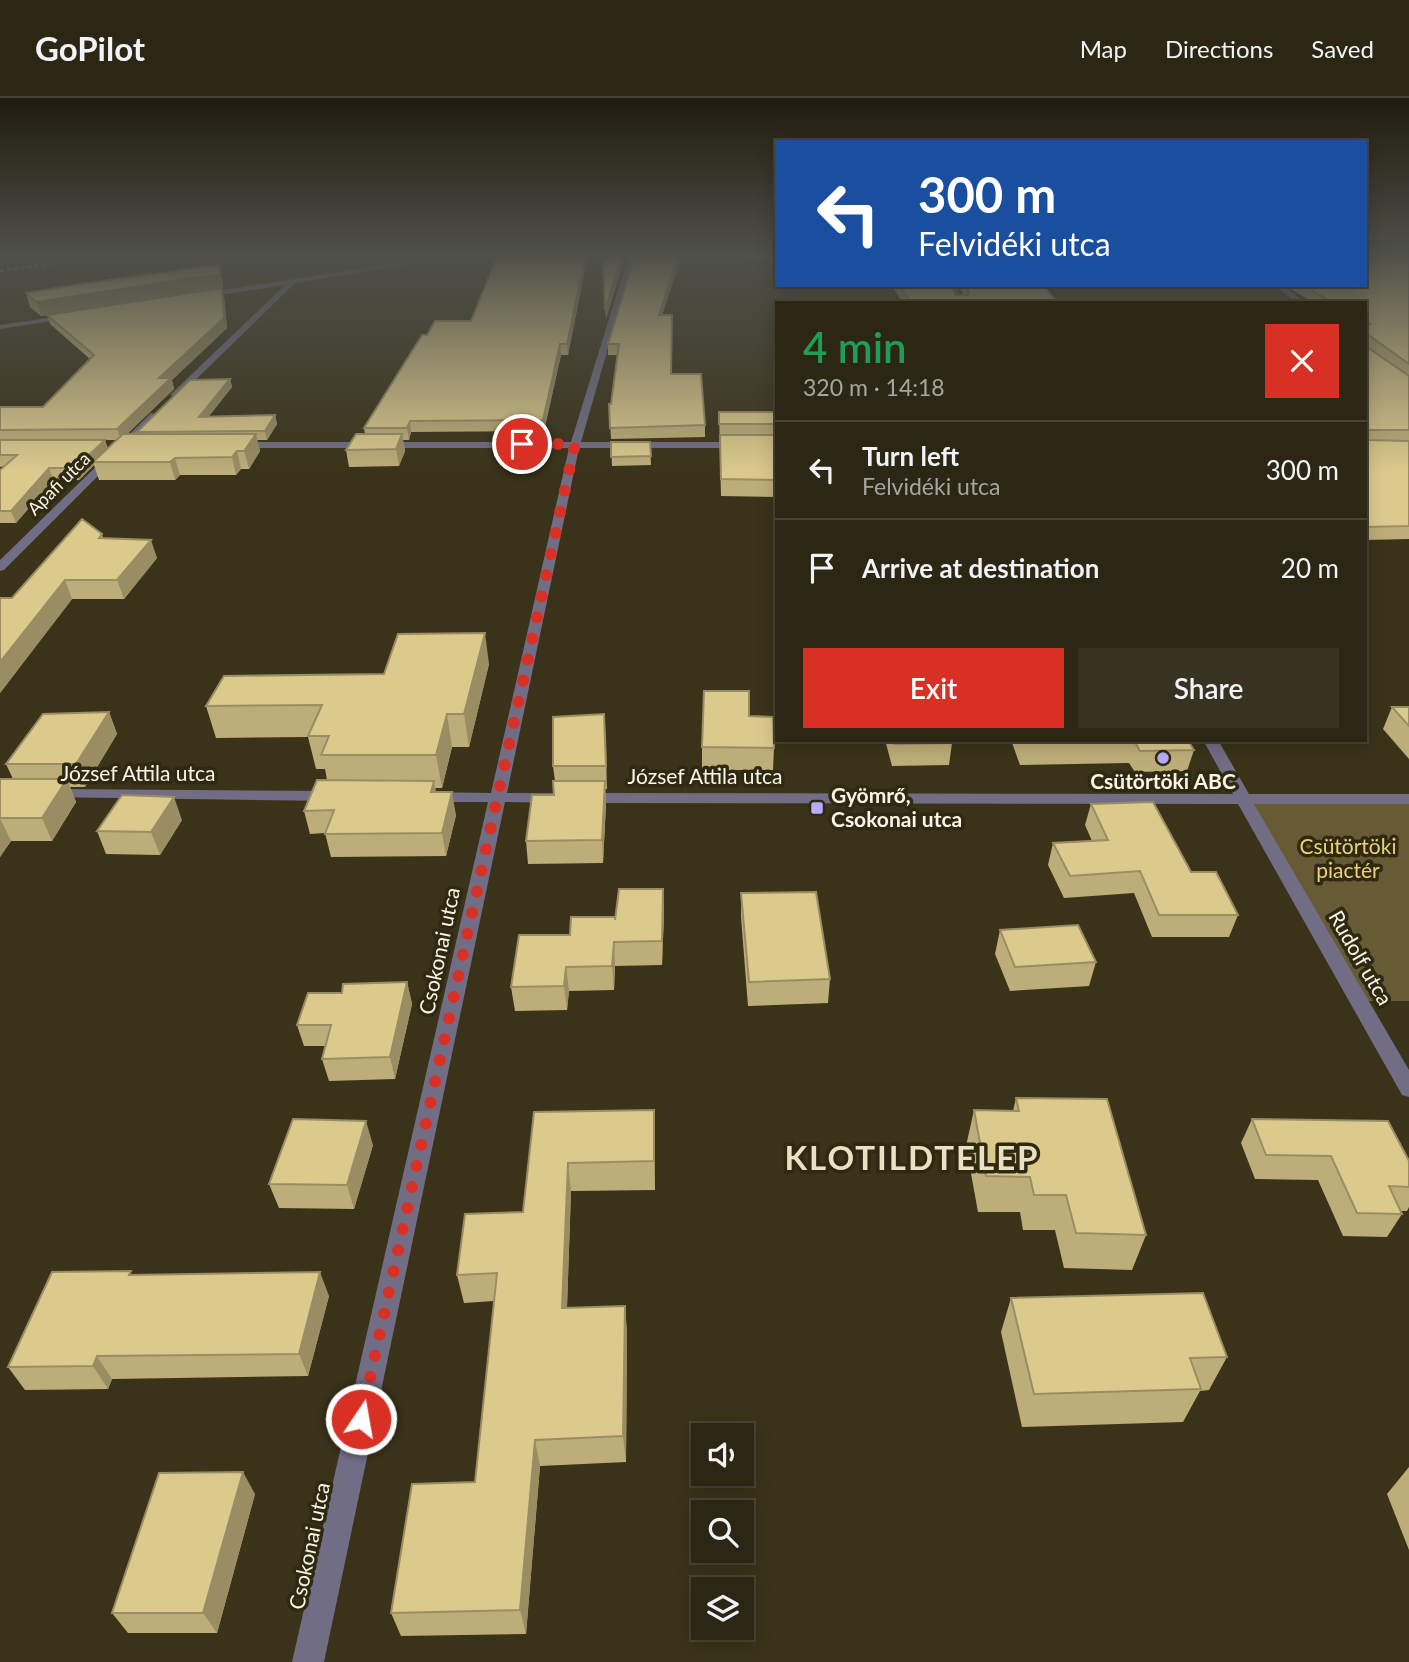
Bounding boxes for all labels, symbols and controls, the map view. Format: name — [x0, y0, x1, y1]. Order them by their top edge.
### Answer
text: GoPilot — [35, 28, 145, 68]
text: Map — [1080, 34, 1127, 63]
text: Directions — [1165, 34, 1273, 63]
text: Saved — [1311, 34, 1374, 63]
text: 300 m — [918, 165, 1056, 223]
icon: left — [803, 168, 894, 259]
text: Felvidéki utca — [918, 224, 1111, 263]
text: 4 min — [803, 322, 907, 372]
button: close — [1265, 324, 1339, 398]
text: 320 m · 14:18 — [803, 373, 945, 401]
pin — [492, 414, 552, 474]
icon: arrive — [503, 425, 541, 463]
text: Turn left — [862, 440, 959, 472]
street label: Apafi utca — [22, 447, 94, 519]
icon: left — [803, 451, 841, 489]
text: 300 m — [1266, 454, 1339, 486]
text: Felvidéki utca — [862, 472, 1001, 500]
icon: arrive — [803, 549, 841, 587]
text: Arrive at destination — [862, 552, 1099, 584]
text: 20 m — [1281, 552, 1339, 584]
button: Exit — [803, 648, 1064, 728]
button: Share — [1078, 648, 1339, 728]
marker: Csütörtöki ABC — [1155, 750, 1171, 766]
street label: József Attila utca — [61, 760, 215, 785]
street label: József Attila utca — [628, 763, 782, 788]
place label: Csütörtöki ABC — [1090, 768, 1236, 793]
place label: Gyömrő, Csokonai utca — [831, 782, 962, 831]
marker: Gyömrő, Csokonai utca — [809, 800, 825, 816]
park label: Csütörtöki piactér — [1300, 833, 1396, 882]
street label: Csokonai utca — [413, 885, 464, 1016]
street label: Rudolf utca — [1324, 906, 1398, 1009]
district label: KLOTILDTELEP — [784, 1137, 1040, 1177]
position arrow — [324, 1382, 398, 1456]
map controls — [691, 1423, 754, 1640]
button: sound — [691, 1423, 754, 1486]
street label: Csokonai utca — [283, 1480, 334, 1611]
button: search — [691, 1500, 754, 1563]
button: layers — [691, 1577, 754, 1640]

